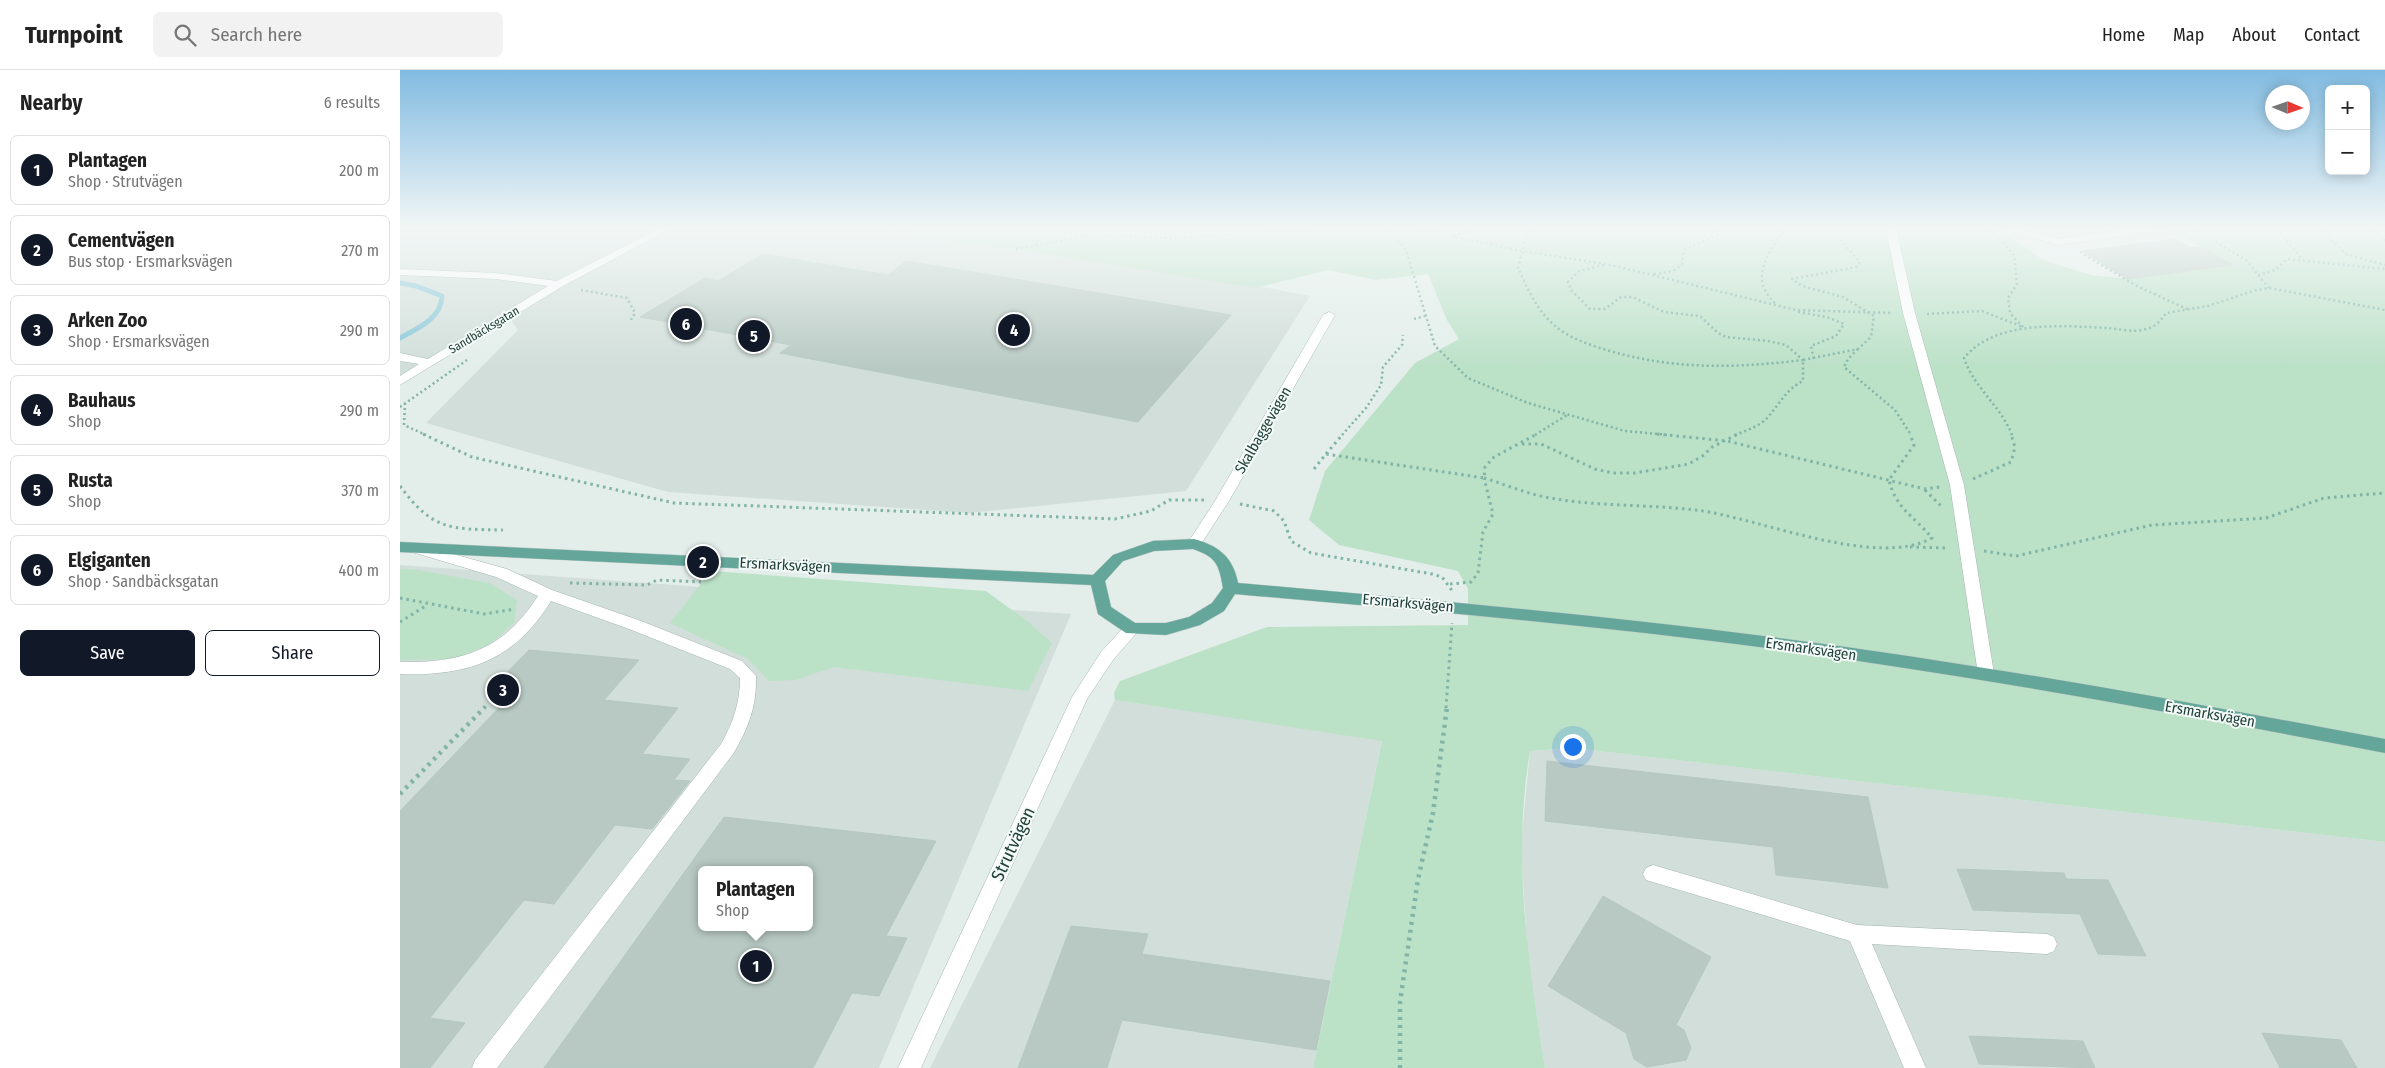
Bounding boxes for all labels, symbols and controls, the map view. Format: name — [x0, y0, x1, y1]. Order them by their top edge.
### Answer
search box — [153, 12, 503, 57]
text: Turnpoint — [25, 21, 123, 49]
icon: search — [171, 21, 199, 49]
text: Search here — [211, 23, 302, 46]
text: Home — [2102, 24, 2145, 46]
text: Map — [2173, 24, 2204, 46]
text: About — [2232, 24, 2276, 46]
text: Contact — [2304, 24, 2360, 46]
north arrow — [2265, 85, 2310, 130]
map controls — [2325, 85, 2370, 175]
button: + — [2325, 85, 2370, 130]
text: Nearby — [20, 90, 82, 116]
text: 6 results — [324, 93, 380, 112]
button: − — [2325, 130, 2370, 175]
text: Plantagen — [68, 149, 147, 172]
text: 1 — [34, 161, 40, 180]
text: 200 m — [339, 161, 379, 180]
text: Shop · Strutvägen — [68, 172, 183, 191]
text: Cementvägen — [68, 229, 174, 252]
text: 2 — [33, 241, 41, 260]
text: 270 m — [341, 241, 379, 260]
text: Bus stop · Ersmarksvägen — [68, 252, 233, 271]
street label: Sandbäcksgatan — [446, 303, 522, 357]
pin: 6 — [670, 305, 702, 343]
text: Arken Zoo — [68, 309, 147, 332]
pin: 4 — [998, 311, 1030, 349]
pin: 5 — [738, 317, 770, 355]
text: 3 — [33, 321, 41, 340]
text: 290 m — [340, 321, 379, 340]
text: Shop · Ersmarksvägen — [68, 332, 210, 351]
street label: Skalbaggevägen — [1231, 383, 1295, 477]
text: Bauhaus — [68, 389, 136, 412]
text: 4 — [33, 401, 41, 420]
text: 290 m — [340, 401, 379, 420]
text: Shop — [68, 412, 101, 431]
text: Rusta — [68, 469, 113, 492]
text: 5 — [33, 481, 41, 500]
text: 370 m — [341, 481, 379, 500]
text: Shop — [68, 492, 101, 511]
pin: 2 — [687, 543, 719, 581]
text: Elgiganten — [68, 549, 151, 572]
street label: Ersmarksvägen — [739, 554, 831, 576]
text: 6 — [33, 561, 41, 580]
text: 400 m — [339, 561, 379, 580]
text: Shop · Sandbäcksgatan — [68, 572, 219, 591]
street label: Ersmarksvägen — [1362, 590, 1454, 616]
button: Save — [20, 630, 195, 676]
button: Share — [205, 630, 380, 676]
street label: Ersmarksvägen — [1765, 634, 1857, 664]
pin: 3 — [487, 671, 519, 709]
street label: Ersmarksvägen — [2163, 697, 2257, 731]
your location — [1560, 734, 1586, 760]
street label: Strutvägen — [986, 803, 1040, 885]
popup — [698, 866, 813, 931]
text: Plantagen — [716, 878, 795, 901]
text: Shop — [716, 901, 749, 920]
pin: 1 — [740, 947, 772, 985]

